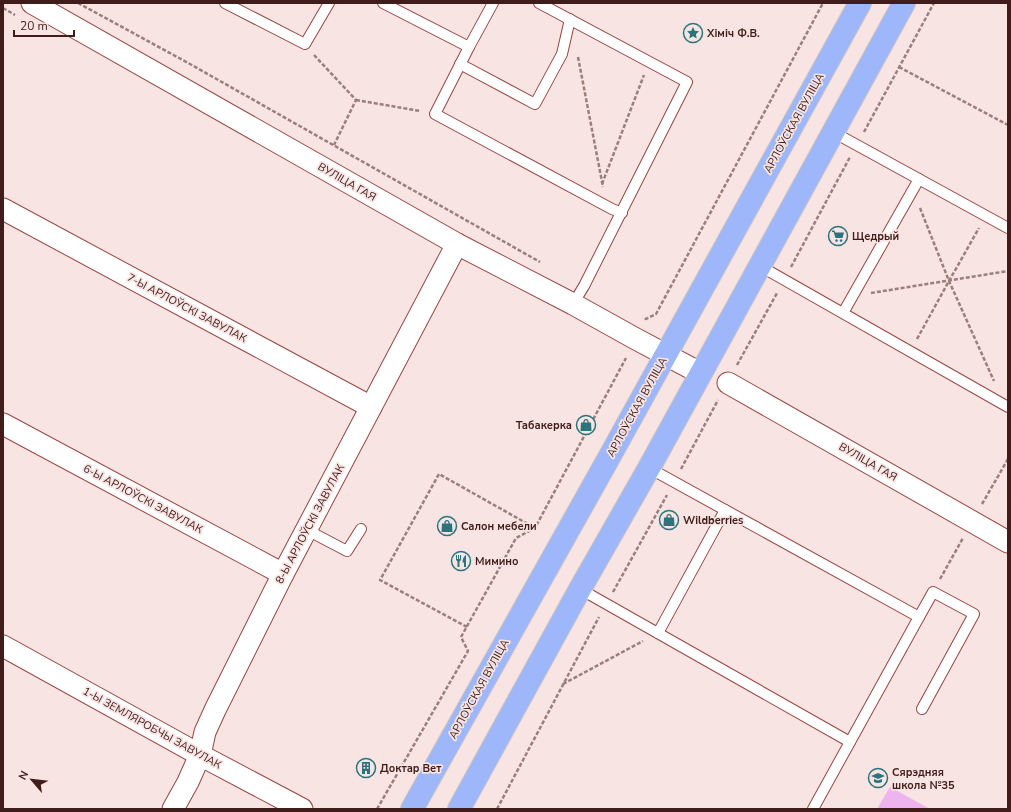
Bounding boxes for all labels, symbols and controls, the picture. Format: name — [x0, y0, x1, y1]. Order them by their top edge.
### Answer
scale bar — [14, 12, 74, 38]
text: 20 m — [20, 18, 48, 34]
place icon: Хіміч Ф.В. — [682, 22, 704, 44]
place label: Хіміч Ф.В. — [706, 26, 760, 41]
street label: АРЛОЎСКАЯ ВУЛІЦА — [760, 70, 828, 176]
street label: ВУЛІЦА ГАЯ — [315, 159, 379, 205]
supermarket icon: Щедрый — [827, 225, 849, 247]
place label: Щедрый — [852, 229, 899, 244]
street label: 7-Ы АРЛОЎСКІ ЗАВУЛАК — [125, 270, 249, 346]
street label: АРЛОЎСКАЯ ВУЛІЦА — [603, 354, 671, 460]
shop icon: Табакерка — [575, 414, 597, 436]
place label: Табакерка — [516, 418, 572, 433]
street label: ВУЛІЦА ГАЯ — [836, 439, 900, 485]
street label: 6-Ы АРЛОЎСКІ ЗАВУЛАК — [81, 461, 205, 537]
street label: 8-Ы АРЛОЎСКІ ЗАВУЛАК — [272, 462, 348, 586]
shop icon: Wildberries — [658, 509, 680, 531]
place label: Wildberries — [683, 513, 743, 528]
shop icon: Салон мебели — [436, 515, 458, 537]
place label: Салон мебели — [461, 519, 537, 534]
restaurant icon: Мимино — [450, 550, 472, 572]
place label: Мимино — [475, 554, 519, 569]
street label: АРЛОЎСКАЯ ВУЛІЦА — [445, 636, 513, 742]
street label: 1-Ы ЗЕМЛЯРОБЧЫ ЗАВУЛАК — [80, 684, 224, 772]
building icon: Доктар Вет — [355, 757, 377, 779]
north arrow — [12, 760, 52, 800]
place label: Доктар Вет — [380, 761, 442, 776]
place label: Сярэдняя школа №35 — [892, 765, 955, 793]
school or university icon: Сярэдняя школа №35 — [867, 767, 889, 789]
text: N — [15, 768, 32, 783]

